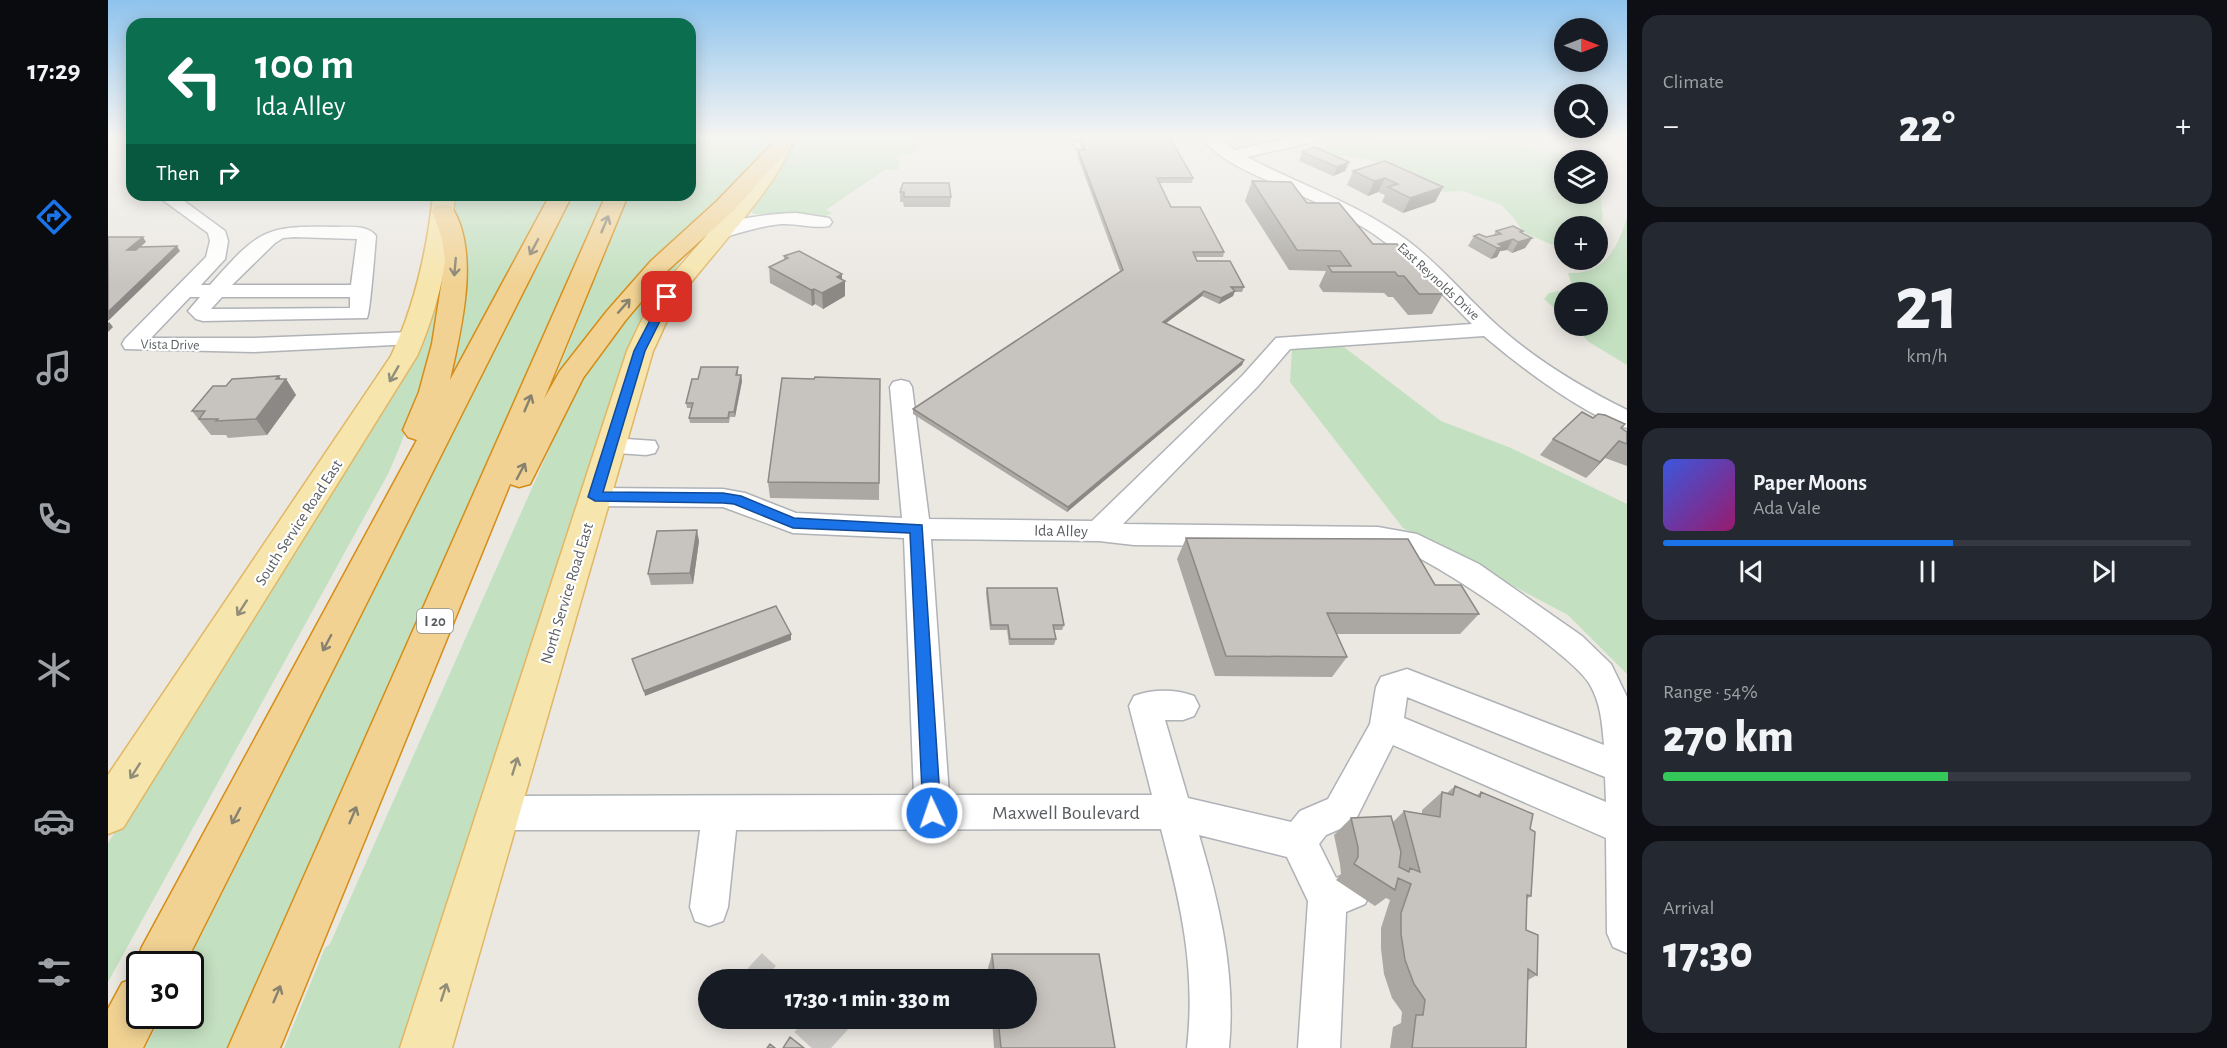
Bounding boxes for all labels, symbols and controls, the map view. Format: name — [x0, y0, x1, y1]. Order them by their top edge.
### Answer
north arrow — [1554, 18, 1608, 72]
map controls — [1554, 18, 1608, 336]
icon: left — [156, 42, 234, 120]
text: 100 m — [255, 44, 354, 86]
text: 17:29 — [27, 57, 81, 84]
text: Climate — [1663, 72, 1724, 92]
button: search — [1554, 84, 1608, 138]
text: Ida Alley — [255, 93, 346, 120]
text: 22° — [1899, 105, 1955, 150]
text: − — [1663, 110, 1679, 143]
text: + — [2175, 110, 2191, 143]
button: layers — [1554, 150, 1608, 204]
icon: right — [212, 156, 245, 189]
text: Then — [156, 162, 200, 184]
icon: directions — [33, 196, 75, 238]
one-way arrow — [600, 215, 611, 234]
button: + — [1554, 216, 1608, 270]
one-way arrow — [527, 238, 539, 256]
street label: East Reynolds Drive — [1395, 240, 1482, 323]
one-way arrow — [449, 257, 460, 277]
text: 21 — [1895, 266, 1959, 344]
pin — [641, 271, 692, 322]
icon: arrive — [650, 280, 683, 313]
button: − — [1554, 282, 1608, 336]
one-way arrow — [617, 299, 631, 314]
street label: Vista Drive — [140, 337, 200, 353]
text: km/h — [1906, 346, 1948, 366]
icon: music — [33, 347, 75, 389]
one-way arrow — [388, 365, 400, 382]
one-way arrow — [523, 395, 534, 413]
street label: South Service Road East — [252, 457, 345, 588]
one-way arrow — [516, 462, 527, 480]
text: Paper Moons — [1753, 472, 1867, 494]
icon: phone — [33, 498, 75, 540]
text: Ada Vale — [1753, 498, 1821, 518]
street label: North Service Road East — [538, 521, 596, 666]
street label: Ida Alley — [1034, 523, 1088, 540]
icon: previous — [1735, 555, 1768, 588]
icon: pause — [1911, 555, 1944, 588]
icon: next — [2087, 555, 2120, 588]
one-way arrow — [235, 599, 247, 616]
road number: I 20 — [417, 609, 453, 633]
one-way arrow — [321, 634, 333, 651]
icon: climate — [33, 649, 75, 691]
text: Range · 54% — [1663, 682, 1758, 702]
text: 270 km — [1663, 715, 1794, 760]
one-way arrow — [510, 757, 521, 776]
one-way arrow — [129, 762, 141, 779]
position arrow — [900, 781, 964, 845]
icon: car — [33, 800, 75, 842]
street label: Maxwell Boulevard — [992, 803, 1140, 823]
one-way arrow — [348, 806, 359, 824]
one-way arrow — [230, 807, 242, 824]
text: Arrival — [1663, 898, 1714, 918]
text: 17:30 — [1663, 931, 1753, 976]
icon: filters — [33, 951, 75, 993]
speed limit sign: 30 — [126, 951, 204, 1029]
one-way arrow — [439, 983, 450, 1002]
one-way arrow — [272, 985, 283, 1004]
text: 17:30 · 1 min · 330 m — [785, 988, 950, 1010]

